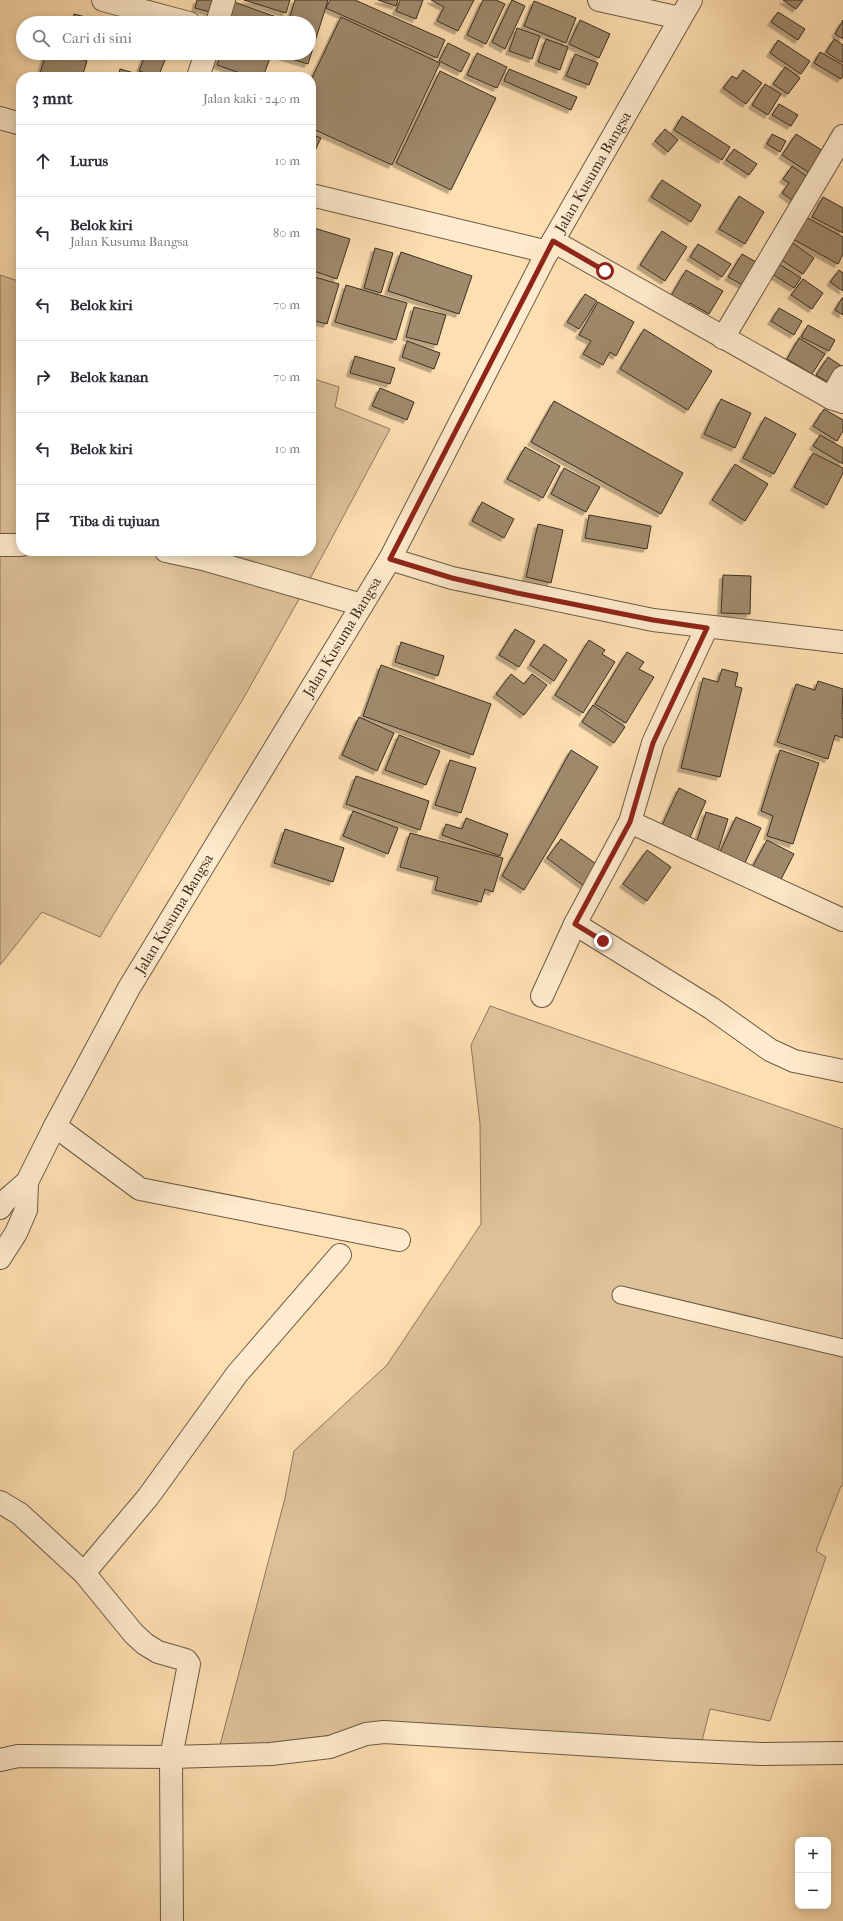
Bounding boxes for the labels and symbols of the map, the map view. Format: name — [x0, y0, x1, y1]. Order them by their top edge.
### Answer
street label: Jalan Kusuma Bangsa — [550, 107, 636, 237]
route start — [596, 262, 614, 280]
street label: Jalan Kusuma Bangsa — [299, 573, 386, 701]
street label: Jalan Kusuma Bangsa — [131, 850, 218, 978]
route end — [594, 932, 612, 950]

